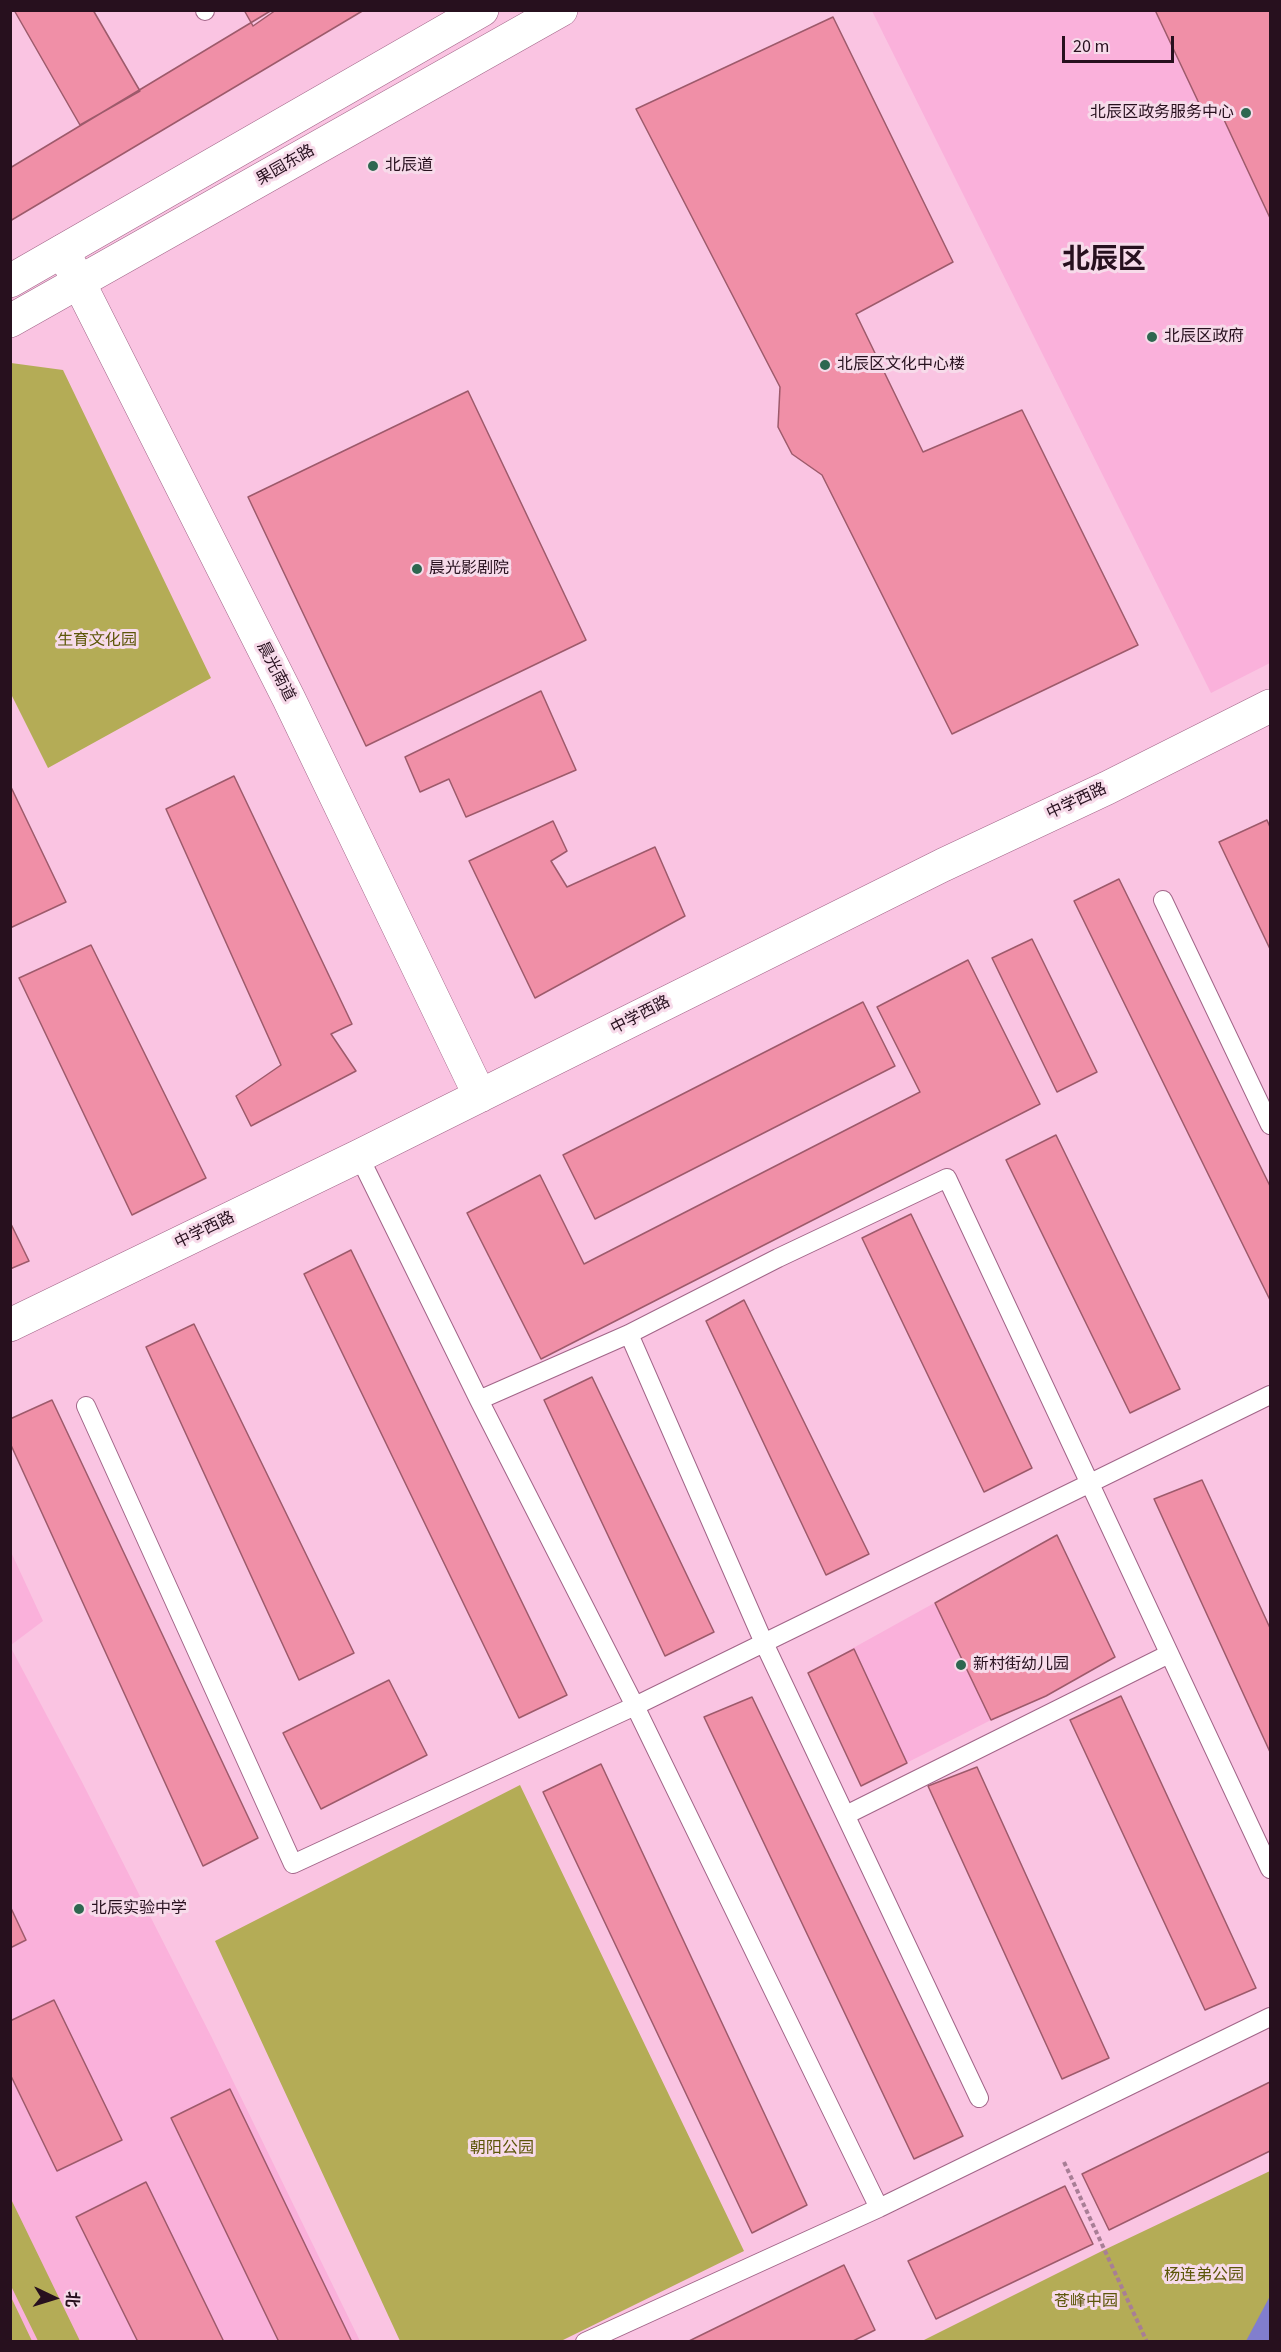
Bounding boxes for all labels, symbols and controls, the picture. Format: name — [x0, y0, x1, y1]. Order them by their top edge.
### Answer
scale bar — [1065, 24, 1178, 62]
text: 20 m — [1073, 34, 1109, 59]
place label: 北辰区政务服务中心 — [1090, 103, 1234, 123]
marker: 北辰区政务服务中心 — [1239, 106, 1253, 120]
street label: 果园东路 — [253, 142, 319, 190]
place label: 北辰道 — [385, 156, 433, 176]
marker: 北辰道 — [366, 159, 380, 173]
district label: 北辰区 — [1062, 245, 1146, 279]
place label: 北辰区政府 — [1164, 327, 1244, 347]
marker: 北辰区政府 — [1145, 330, 1159, 344]
place label: 北辰区文化中心楼 — [837, 355, 965, 375]
marker: 北辰区文化中心楼 — [818, 358, 832, 372]
place label: 晨光影剧院 — [429, 559, 509, 579]
marker: 晨光影剧院 — [410, 562, 424, 576]
park label: 生育文化园 — [57, 631, 137, 651]
street label: 晨光南道 — [252, 639, 298, 705]
street label: 中学西路 — [1044, 780, 1110, 824]
street label: 中学西路 — [608, 993, 674, 1039]
street label: 中学西路 — [172, 1208, 238, 1254]
place label: 新村街幼儿园 — [973, 1655, 1069, 1675]
marker: 新村街幼儿园 — [954, 1658, 968, 1672]
place label: 北辰实验中学 — [91, 1899, 187, 1919]
marker: 北辰实验中学 — [72, 1902, 86, 1916]
park label: 朝阳公园 — [470, 2139, 534, 2159]
park label: 杨连弟公园 — [1164, 2266, 1244, 2286]
north arrow — [24, 2268, 84, 2328]
text: 北 — [60, 2290, 83, 2308]
park label: 苍峰中园 — [1054, 2292, 1118, 2312]

